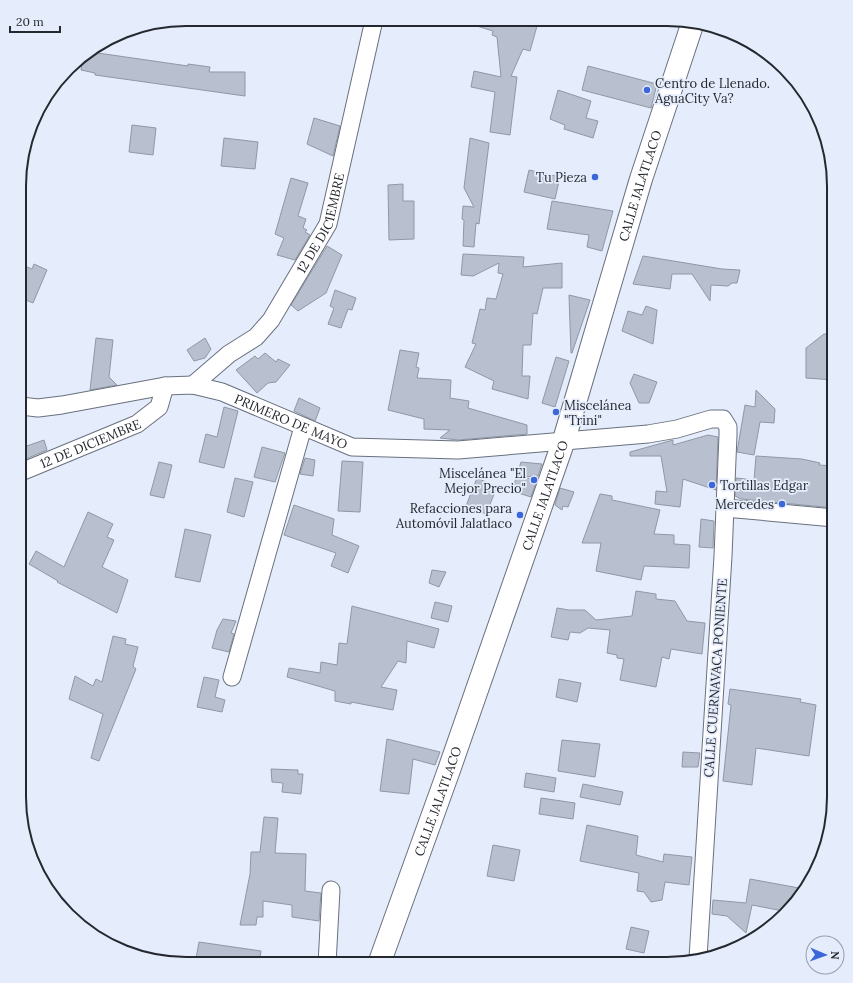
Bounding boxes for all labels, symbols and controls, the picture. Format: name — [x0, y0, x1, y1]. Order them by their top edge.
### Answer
scale bar — [10, 8, 60, 34]
text: 20 m — [16, 14, 44, 29]
place label: Centro de Llenado. AguaCity Va? — [654, 75, 770, 107]
marker: Centro de Llenado. AguaCity Va? — [642, 85, 652, 95]
street label: CALLE JALATLACO — [615, 128, 666, 243]
place label: Tu Pieza — [536, 169, 587, 186]
street label: 12 DE DICIEMBRE — [293, 171, 348, 276]
marker: Tu Pieza — [590, 172, 600, 182]
street label: PRIMERO DE MAYO — [232, 390, 350, 453]
place label: Miscelánea "Trini" — [564, 397, 632, 429]
marker: Miscelánea "Trini" — [551, 407, 561, 417]
street label: 12 DE DICIEMBRE — [37, 415, 144, 472]
street label: CALLE JALATLACO — [518, 438, 572, 553]
place label: Miscelánea "El Mejor Precio" — [439, 465, 526, 497]
marker: Miscelánea "El Mejor Precio" — [529, 475, 539, 485]
place label: Tortillas Edgar — [720, 477, 809, 494]
marker: Tortillas Edgar — [707, 480, 717, 490]
place label: Mercedes — [715, 496, 774, 513]
marker: Mercedes — [777, 499, 787, 509]
place label: Refacciones para Automóvil Jalatlaco — [395, 500, 512, 532]
marker: Refacciones para Automóvil Jalatlaco — [515, 510, 525, 520]
street label: CALLE CUERNAVACA PONIENTE — [700, 578, 731, 778]
street label: CALLE JALATLACO — [411, 744, 466, 859]
north arrow — [805, 935, 845, 975]
text: N — [828, 951, 842, 960]

